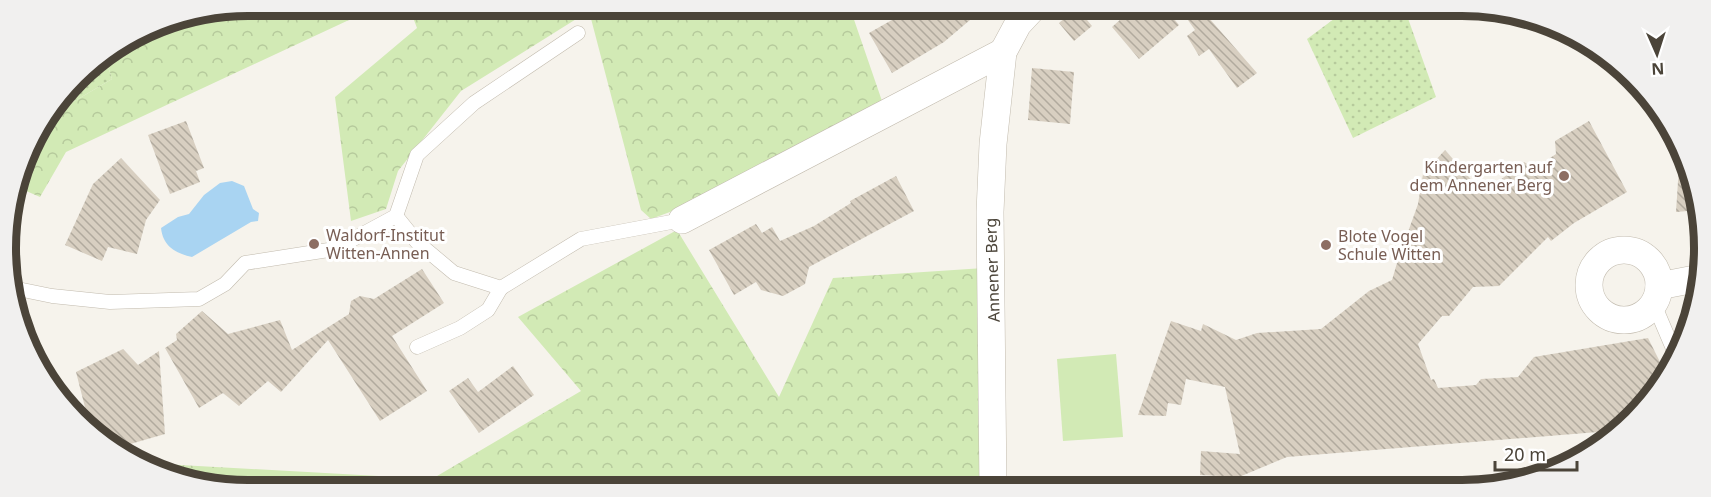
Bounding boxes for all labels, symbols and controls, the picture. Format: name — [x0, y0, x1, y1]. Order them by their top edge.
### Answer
north arrow — [1627, 24, 1687, 84]
text: N — [1651, 58, 1665, 80]
place label: Kindergarten auf dem Annener Berg — [1410, 156, 1553, 196]
marker: Kindergarten auf dem Annener Berg — [1557, 169, 1571, 183]
street label: Annener Berg — [979, 217, 1005, 323]
place label: Waldorf-Institut Witten-Annen — [326, 224, 445, 264]
place label: Blote Vogel Schule Witten — [1338, 225, 1441, 265]
marker: Waldorf-Institut Witten-Annen — [307, 237, 321, 251]
marker: Blote Vogel Schule Witten — [1319, 238, 1333, 252]
scale bar — [1495, 434, 1578, 472]
text: 20 m — [1504, 442, 1546, 466]

